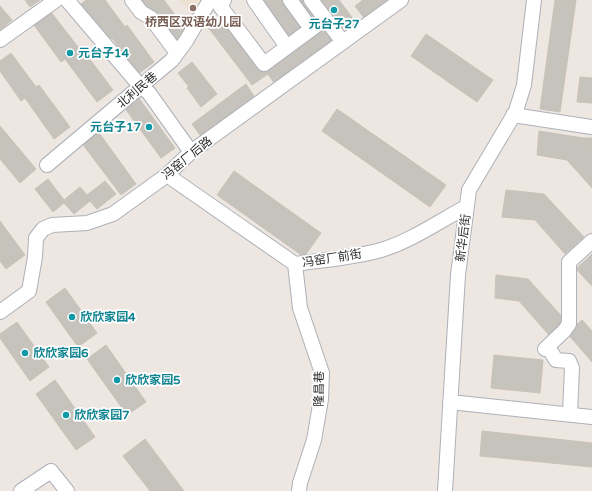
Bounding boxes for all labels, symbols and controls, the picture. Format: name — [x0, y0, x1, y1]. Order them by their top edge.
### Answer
marker: 桥西区双语幼儿园 — [188, 3, 198, 13]
marker: 元台子27 — [329, 5, 339, 15]
place label: 桥西区双语幼儿园 — [145, 15, 241, 29]
place label: 元台子27 — [308, 17, 360, 31]
place label: 元台子14 — [78, 46, 130, 60]
marker: 元台子14 — [65, 48, 75, 58]
street label: 北利民巷 — [114, 69, 160, 111]
place label: 元台子17 — [90, 120, 141, 134]
marker: 元台子17 — [144, 122, 154, 132]
street label: 冯窑厂后路 — [159, 134, 215, 182]
street label: 新华后街 — [453, 213, 473, 263]
street label: 冯窑厂前街 — [301, 246, 363, 270]
place label: 欣欣家园4 — [80, 310, 136, 324]
marker: 欣欣家园4 — [67, 312, 77, 322]
place label: 欣欣家园6 — [33, 346, 89, 360]
marker: 欣欣家园6 — [20, 348, 30, 358]
street label: 隆昌巷 — [312, 371, 326, 407]
place label: 欣欣家园5 — [125, 373, 181, 387]
marker: 欣欣家园5 — [112, 375, 122, 385]
place label: 欣欣家园7 — [74, 408, 130, 422]
marker: 欣欣家园7 — [61, 410, 71, 420]

